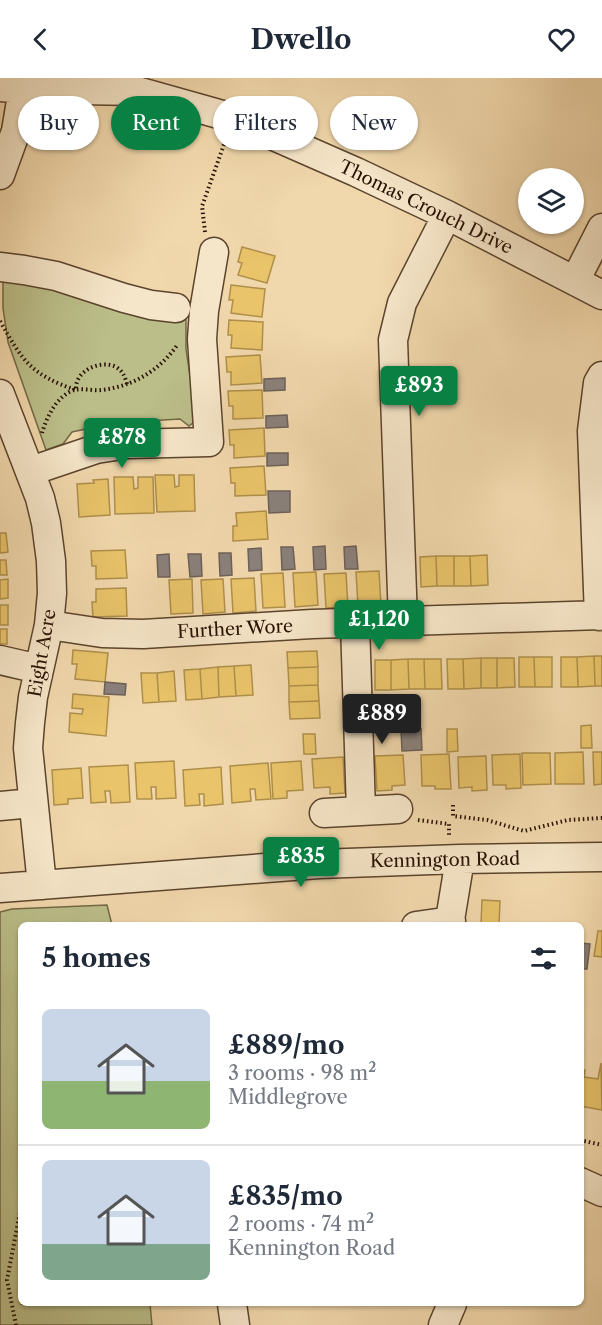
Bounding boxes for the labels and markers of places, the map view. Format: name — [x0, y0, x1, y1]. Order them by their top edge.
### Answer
pin: £893 — [383, 366, 455, 417]
pin: £878 — [86, 418, 158, 469]
pin: £1,120 — [330, 600, 428, 651]
pin: £889 — [346, 694, 418, 745]
pin: £835 — [265, 837, 337, 888]

